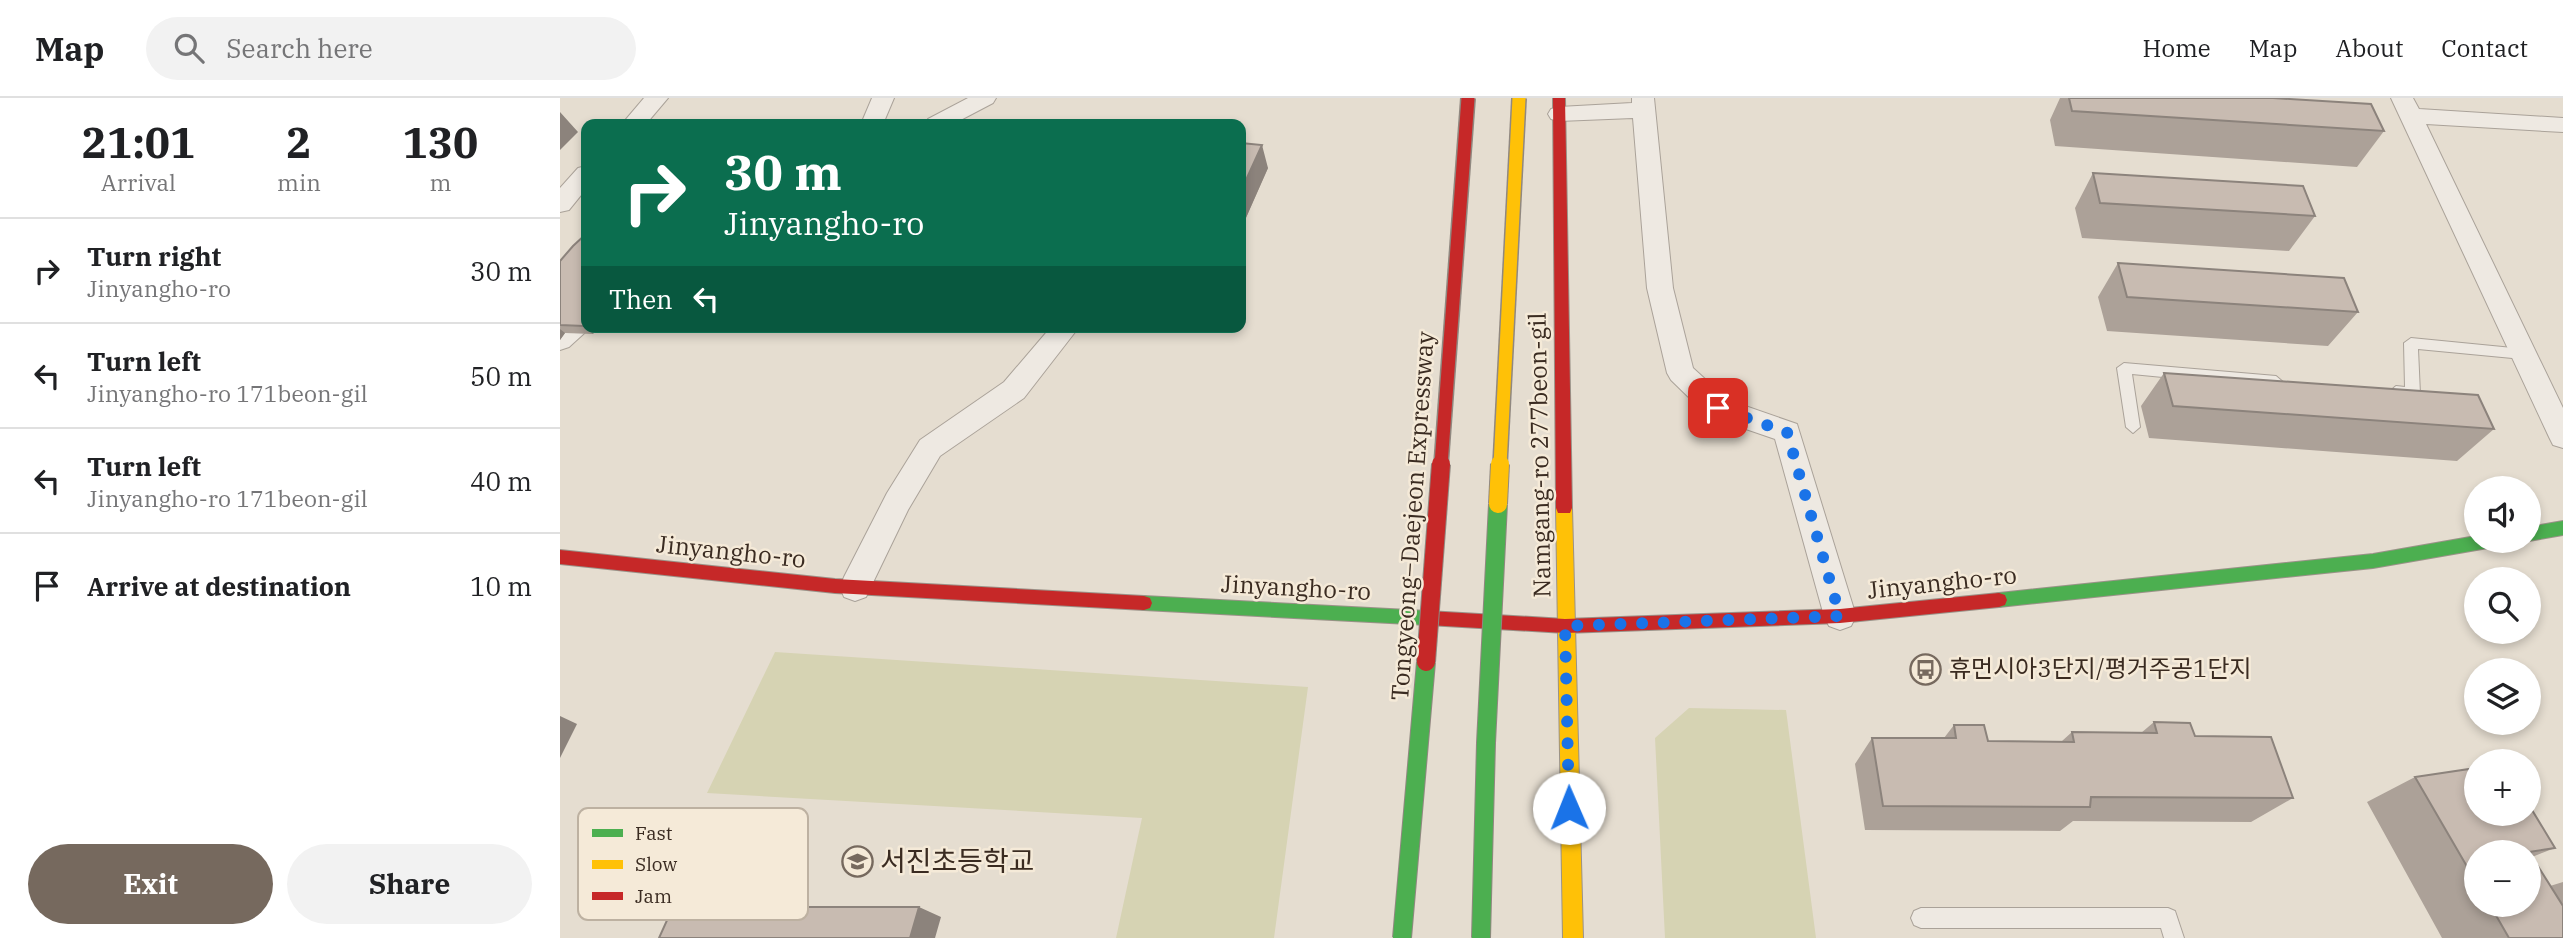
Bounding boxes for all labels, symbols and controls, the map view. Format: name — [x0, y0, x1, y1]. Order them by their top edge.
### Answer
search box — [146, 17, 636, 80]
text: Map — [35, 27, 104, 70]
icon: search — [170, 29, 208, 67]
text: Search here — [226, 31, 373, 65]
text: Home — [2143, 32, 2211, 64]
text: Map — [2249, 32, 2297, 64]
text: About — [2335, 32, 2403, 64]
text: Contact — [2441, 32, 2528, 64]
text: 21:01 — [82, 115, 195, 170]
text: 2 — [286, 115, 312, 170]
text: 130 — [403, 115, 478, 170]
text: 30 m — [724, 140, 842, 203]
icon: right — [609, 147, 700, 238]
text: Arrival — [101, 167, 176, 197]
text: min — [277, 167, 321, 197]
text: m — [429, 167, 451, 197]
text: Jinyangho-ro — [724, 202, 924, 244]
text: Turn right — [87, 239, 221, 273]
icon: right — [28, 252, 66, 290]
text: 30 m — [470, 254, 532, 288]
text: Jinyangho-ro — [87, 273, 231, 303]
icon: left — [687, 280, 725, 318]
text: Then — [609, 282, 673, 316]
street label: Namgang-ro 277beon-gil — [1521, 312, 1557, 598]
street label: Tongyeong–Daejeon Expressway — [1383, 330, 1441, 702]
text: Turn left — [87, 344, 201, 378]
icon: left — [28, 357, 66, 395]
text: 50 m — [470, 359, 532, 393]
text: Jinyangho-ro 171beon-gil — [87, 378, 368, 408]
pin — [1688, 378, 1748, 438]
icon: arrive — [1699, 389, 1737, 427]
text: Turn left — [87, 449, 201, 483]
icon: left — [28, 462, 66, 500]
text: 40 m — [470, 464, 532, 498]
map controls — [2464, 476, 2541, 917]
button: sound — [2464, 476, 2541, 553]
text: Jinyangho-ro 171beon-gil — [87, 483, 368, 513]
street label: Jinyangho-ro — [655, 527, 807, 575]
street label: Jinyangho-ro — [1866, 558, 2018, 606]
icon: arrive — [28, 567, 66, 605]
street label: Jinyangho-ro — [1220, 567, 1372, 607]
button: search — [2464, 567, 2541, 644]
text: Arrive at destination — [87, 569, 351, 603]
text: 10 m — [470, 569, 532, 603]
bus stop icon: 휴먼시아3단지/평거주공1단지 — [1909, 652, 1943, 686]
place label: 휴먼시아3단지/평거주공1단지 — [1949, 652, 2252, 684]
button: layers — [2464, 658, 2541, 735]
button: + — [2464, 749, 2541, 826]
position arrow — [1532, 771, 1606, 845]
legend — [578, 808, 808, 920]
text: Fast — [635, 821, 673, 845]
button: − — [2464, 840, 2541, 917]
place label: 서진초등학교 — [880, 842, 1035, 879]
button: Exit — [28, 844, 273, 924]
button: Share — [287, 844, 532, 924]
school or university icon: 서진초등학교 — [840, 844, 874, 878]
text: Slow — [635, 852, 677, 876]
text: Jam — [635, 884, 672, 908]

